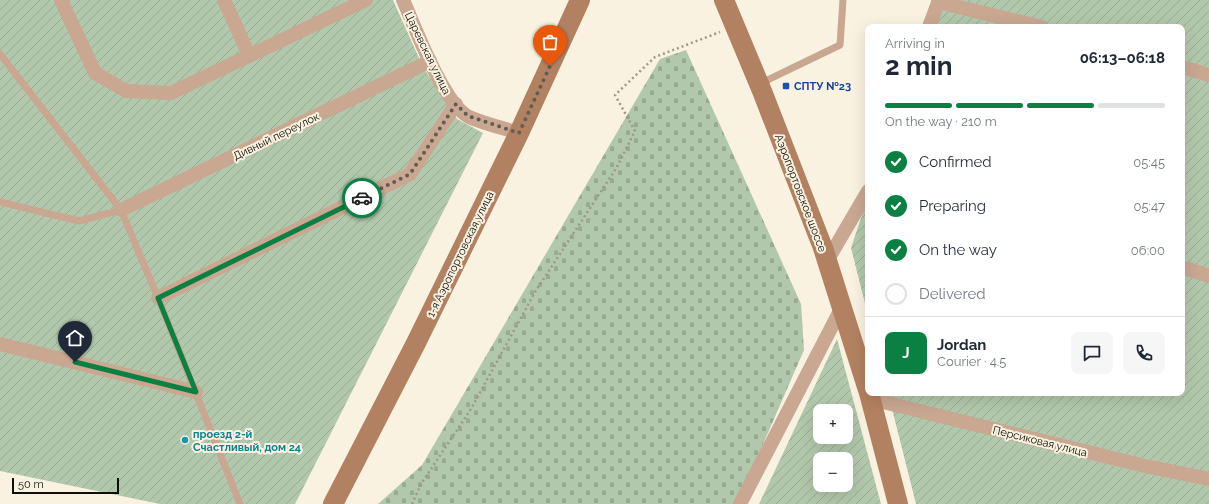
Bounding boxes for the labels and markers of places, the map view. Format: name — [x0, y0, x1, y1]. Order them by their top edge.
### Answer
pin — [533, 25, 567, 66]
place label: СПТУ №23 — [794, 80, 851, 93]
marker: СПТУ №23 — [781, 81, 791, 91]
pin — [58, 321, 92, 362]
place label: проезд 2-й Счастливый, дом 24 — [193, 428, 301, 454]
marker: проезд 2-й Счастливый, дом 24 — [180, 435, 190, 445]

